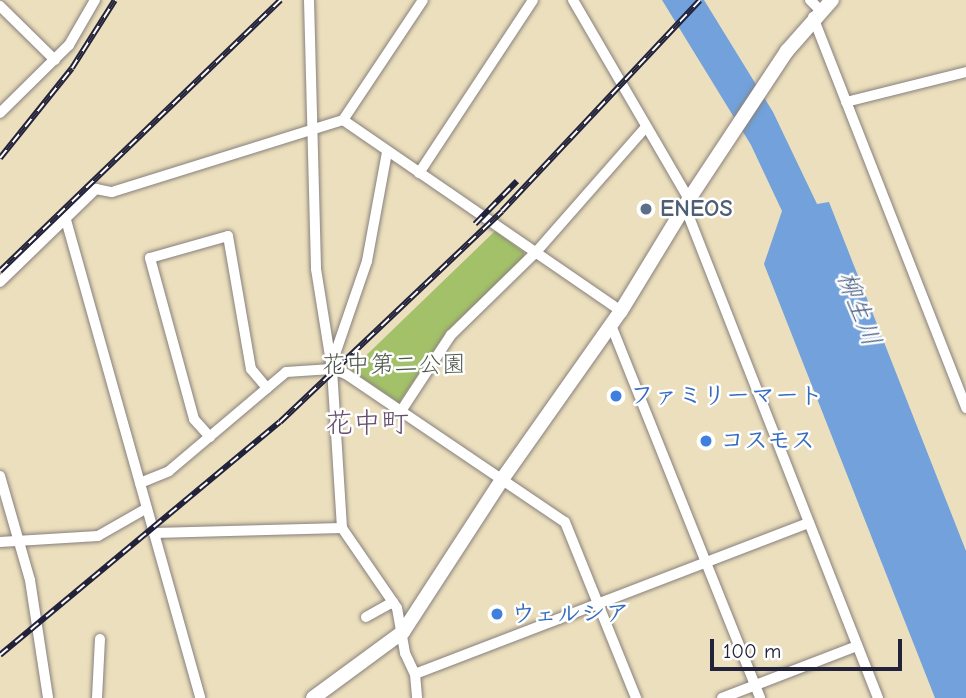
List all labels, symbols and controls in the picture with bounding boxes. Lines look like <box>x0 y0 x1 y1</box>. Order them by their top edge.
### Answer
place label: ENEOS <box>660 195 733 223</box>
marker: ENEOS <box>638 201 654 217</box>
water label: 柳生川 <box>829 267 887 351</box>
park label: 花中第二公園 <box>322 351 466 379</box>
place label: ファミリーマート <box>630 382 822 410</box>
marker: ファミリーマート <box>608 388 624 404</box>
district label: 花中町 <box>325 406 409 440</box>
place label: コスモス <box>720 427 816 455</box>
marker: コスモス <box>698 433 714 449</box>
place label: ウェルシア <box>511 600 631 628</box>
marker: ウェルシア <box>489 606 505 622</box>
scale bar <box>714 624 906 668</box>
text: 100 m <box>723 639 781 663</box>

